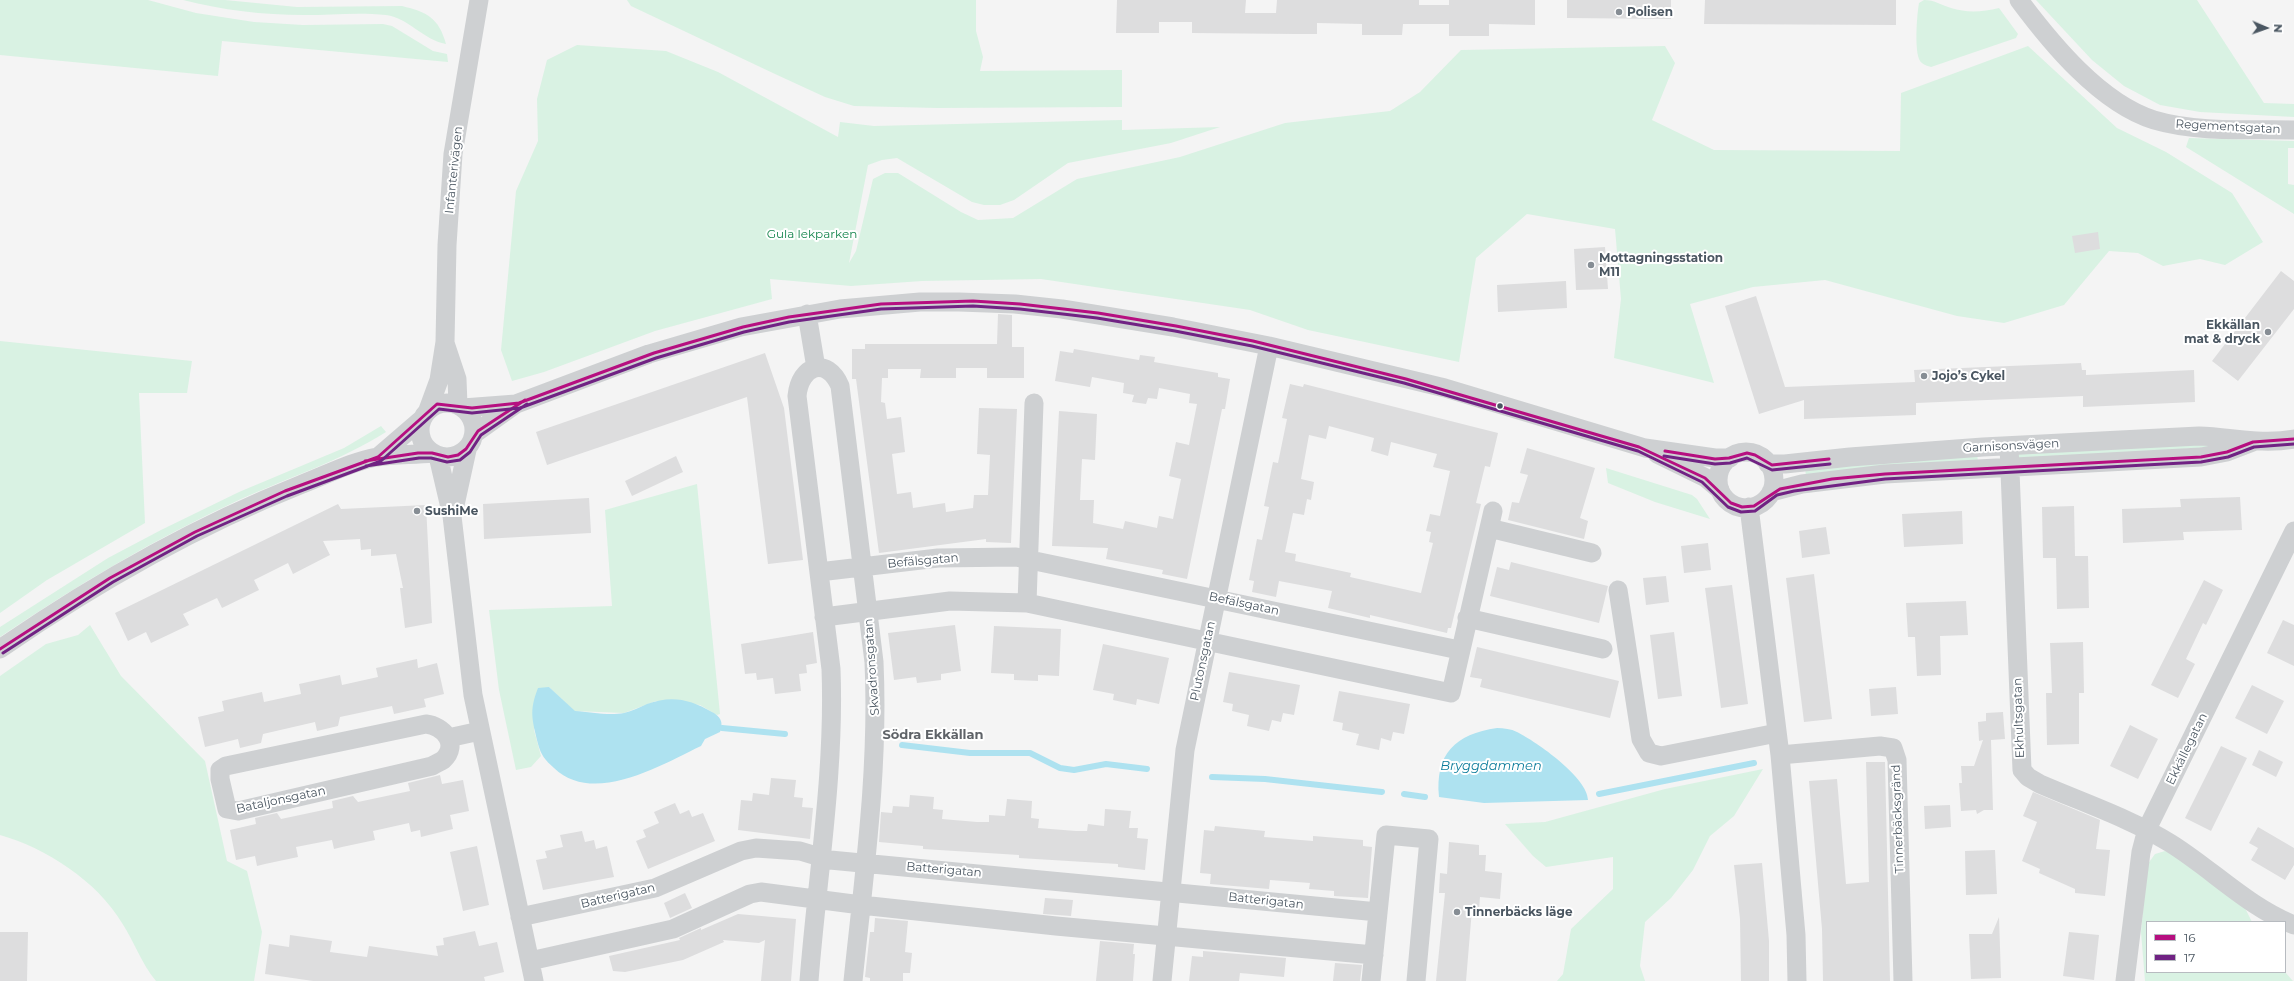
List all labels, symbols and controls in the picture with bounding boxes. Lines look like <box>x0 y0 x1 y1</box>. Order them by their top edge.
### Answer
place label: Polisen <box>1627 5 1673 19</box>
marker: Polisen <box>1614 7 1624 17</box>
north arrow <box>2246 8 2286 48</box>
text: N <box>2271 24 2285 33</box>
street label: Regementsgatan <box>2175 117 2281 137</box>
street label: Infanterivägen <box>442 126 466 214</box>
park label: Gula lekparken <box>767 227 857 241</box>
place label: Mottagningsstation M11 <box>1599 251 1723 279</box>
marker: Mottagningsstation M11 <box>1586 260 1596 270</box>
place label: Ekkällan mat & dryck <box>2184 318 2260 346</box>
marker: Ekkällan mat & dryck <box>2263 327 2273 337</box>
place label: Jojo’s Cykel <box>1932 369 2005 383</box>
marker: Jojo’s Cykel <box>1919 371 1929 381</box>
unlabelled marker <box>1495 401 1505 411</box>
street label: Garnisonsvägen <box>1962 436 2060 456</box>
place label: SushiMe <box>425 504 478 518</box>
marker: SushiMe <box>412 506 422 516</box>
street label: Befälsgatan <box>887 551 959 571</box>
street label: Befälsgatan <box>1208 590 1280 618</box>
street label: Skvadronsgatan <box>861 618 883 716</box>
street label: Plutonsgatan <box>1188 620 1218 702</box>
street label: Ekhultsgatan <box>2010 678 2028 758</box>
street label: Ekkällegatan <box>2163 711 2211 787</box>
district label: Södra Ekkällan <box>882 727 984 743</box>
water label: Bryggdammen <box>1440 758 1542 774</box>
street label: Tinnerbäcksgränd <box>1889 764 1907 874</box>
street label: Bataljonsgatan <box>235 784 327 816</box>
street label: Batterigatan <box>906 860 982 880</box>
street label: Batterigatan <box>579 880 657 912</box>
street label: Batterigatan <box>1228 890 1304 912</box>
place label: Tinnerbäcks läge <box>1465 905 1572 919</box>
marker: Tinnerbäcks läge <box>1452 907 1462 917</box>
legend <box>2146 921 2286 973</box>
text: 16 <box>2184 930 2196 945</box>
text: 17 <box>2184 950 2195 965</box>

